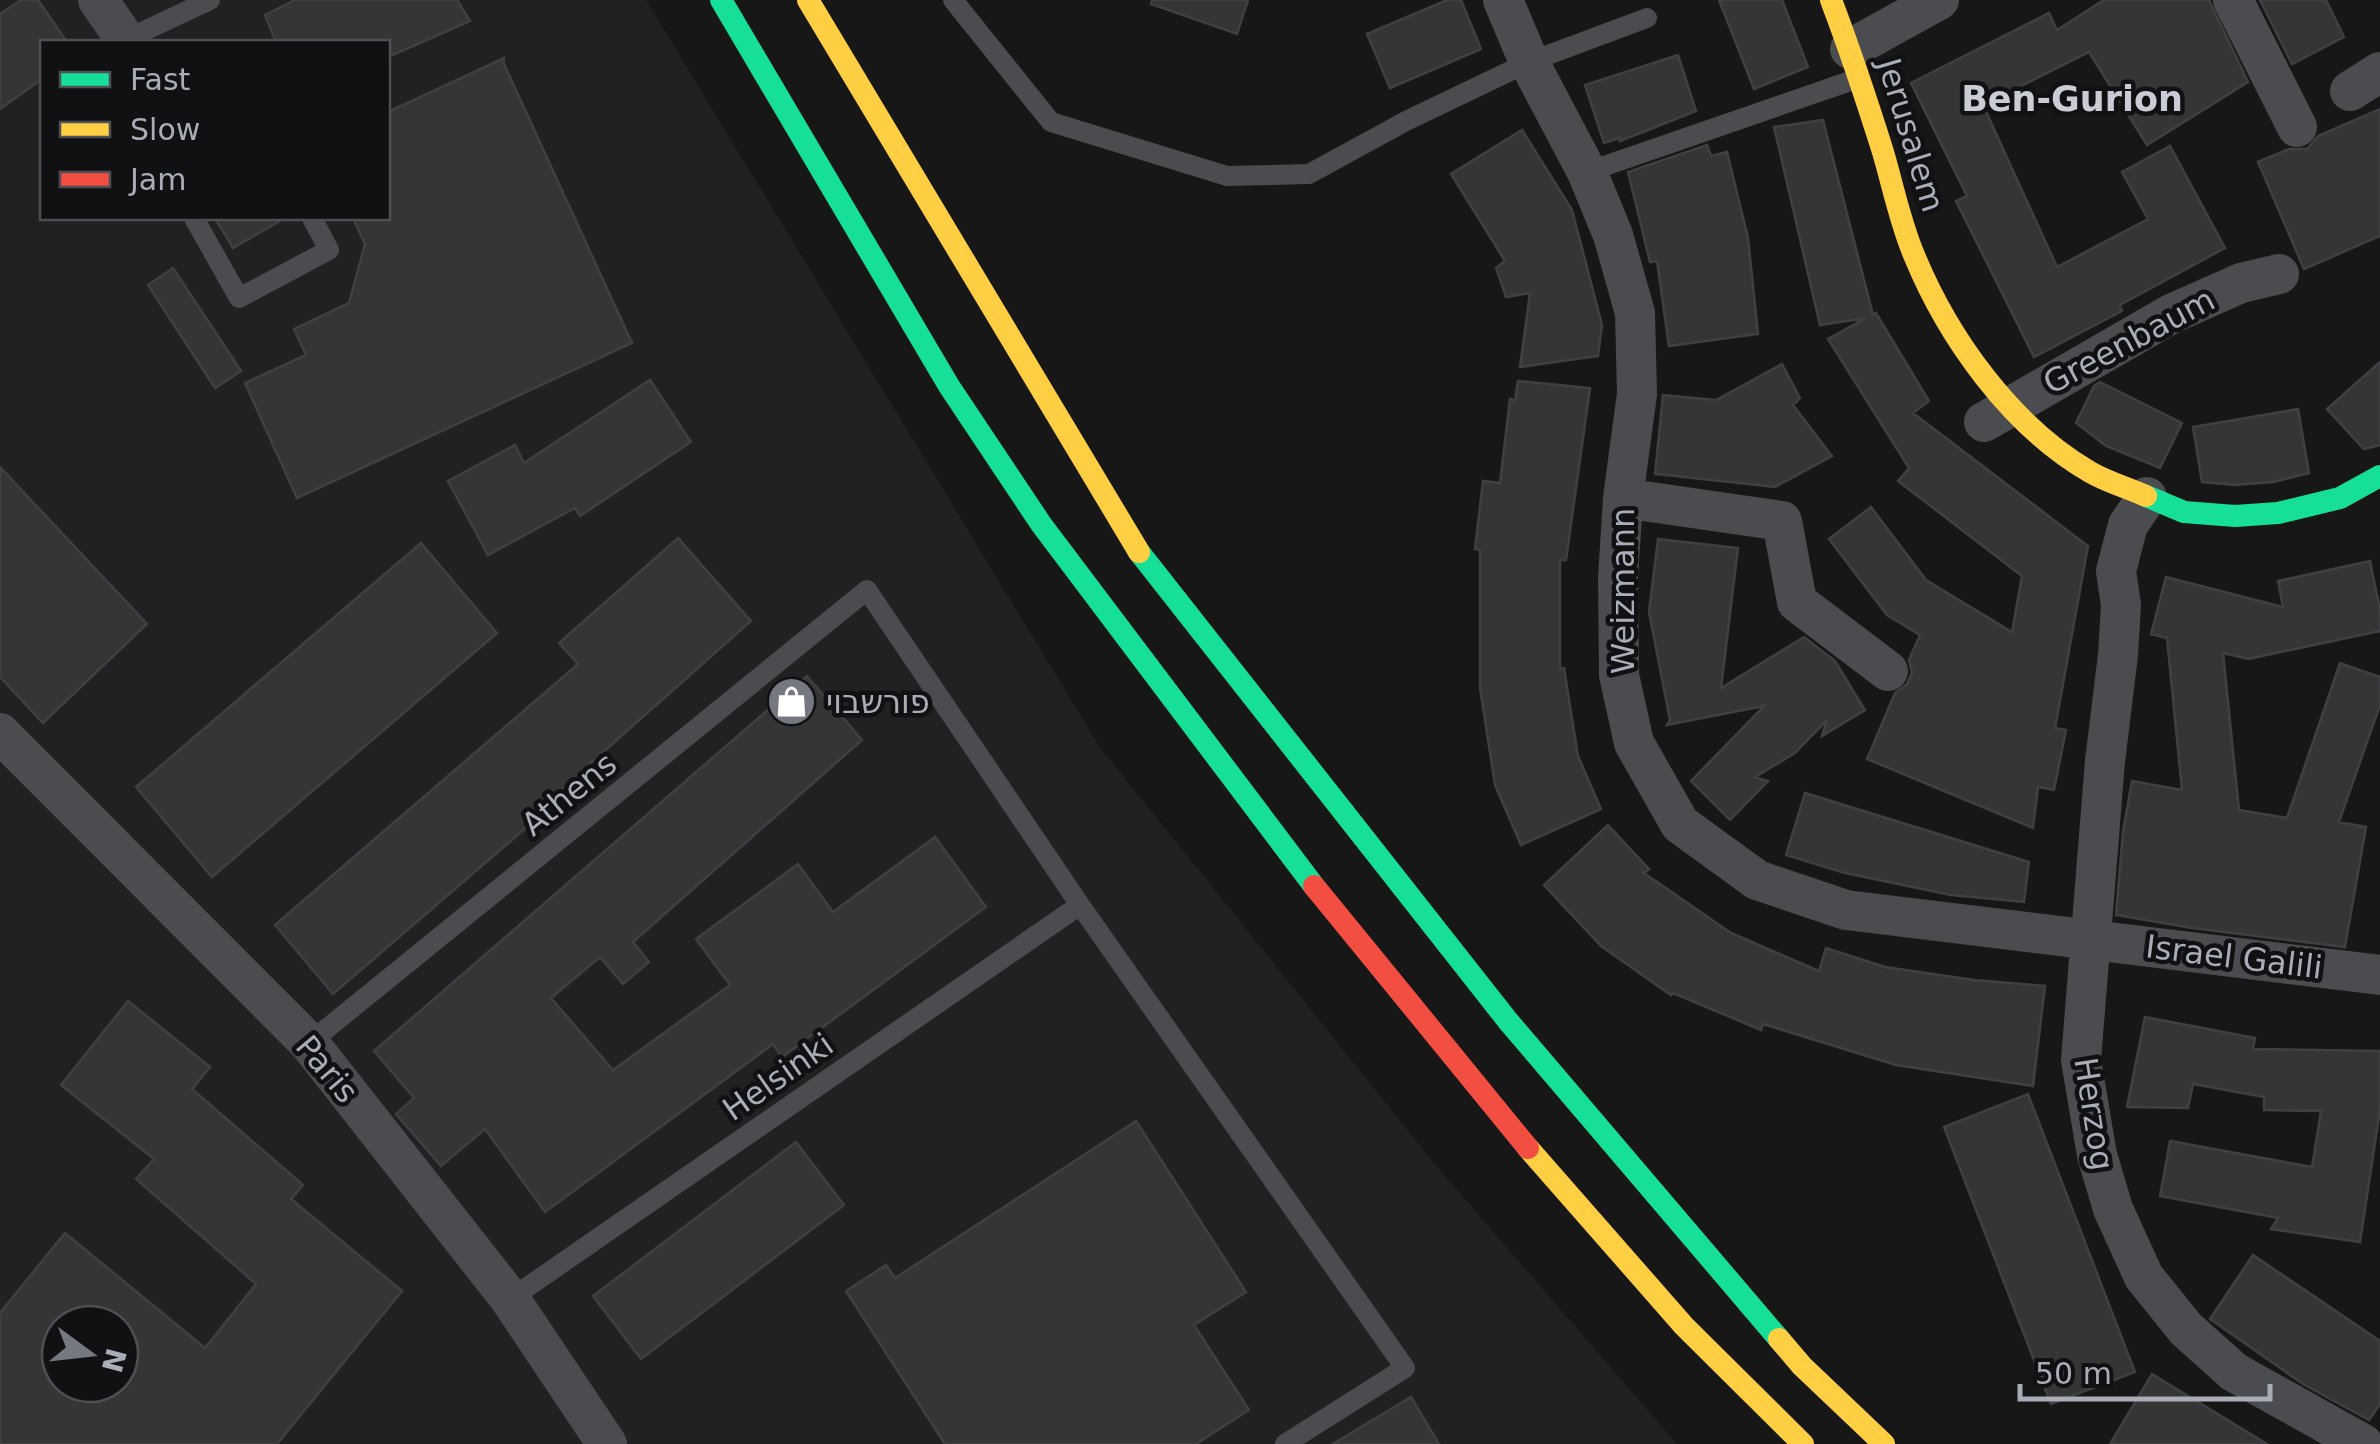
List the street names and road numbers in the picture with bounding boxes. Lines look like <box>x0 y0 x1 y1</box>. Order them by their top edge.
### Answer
street label: Jerusalem <box>1869 52 1952 216</box>
street label: Greenbaum <box>2037 280 2221 402</box>
street label: Weizmann <box>1604 508 1642 674</box>
street label: Athens <box>514 744 624 844</box>
street label: Israel Galili <box>2144 927 2324 987</box>
street label: Helsinki <box>716 1025 840 1129</box>
street label: Paris <box>288 1028 366 1110</box>
street label: Herzog <box>2066 1055 2122 1173</box>

